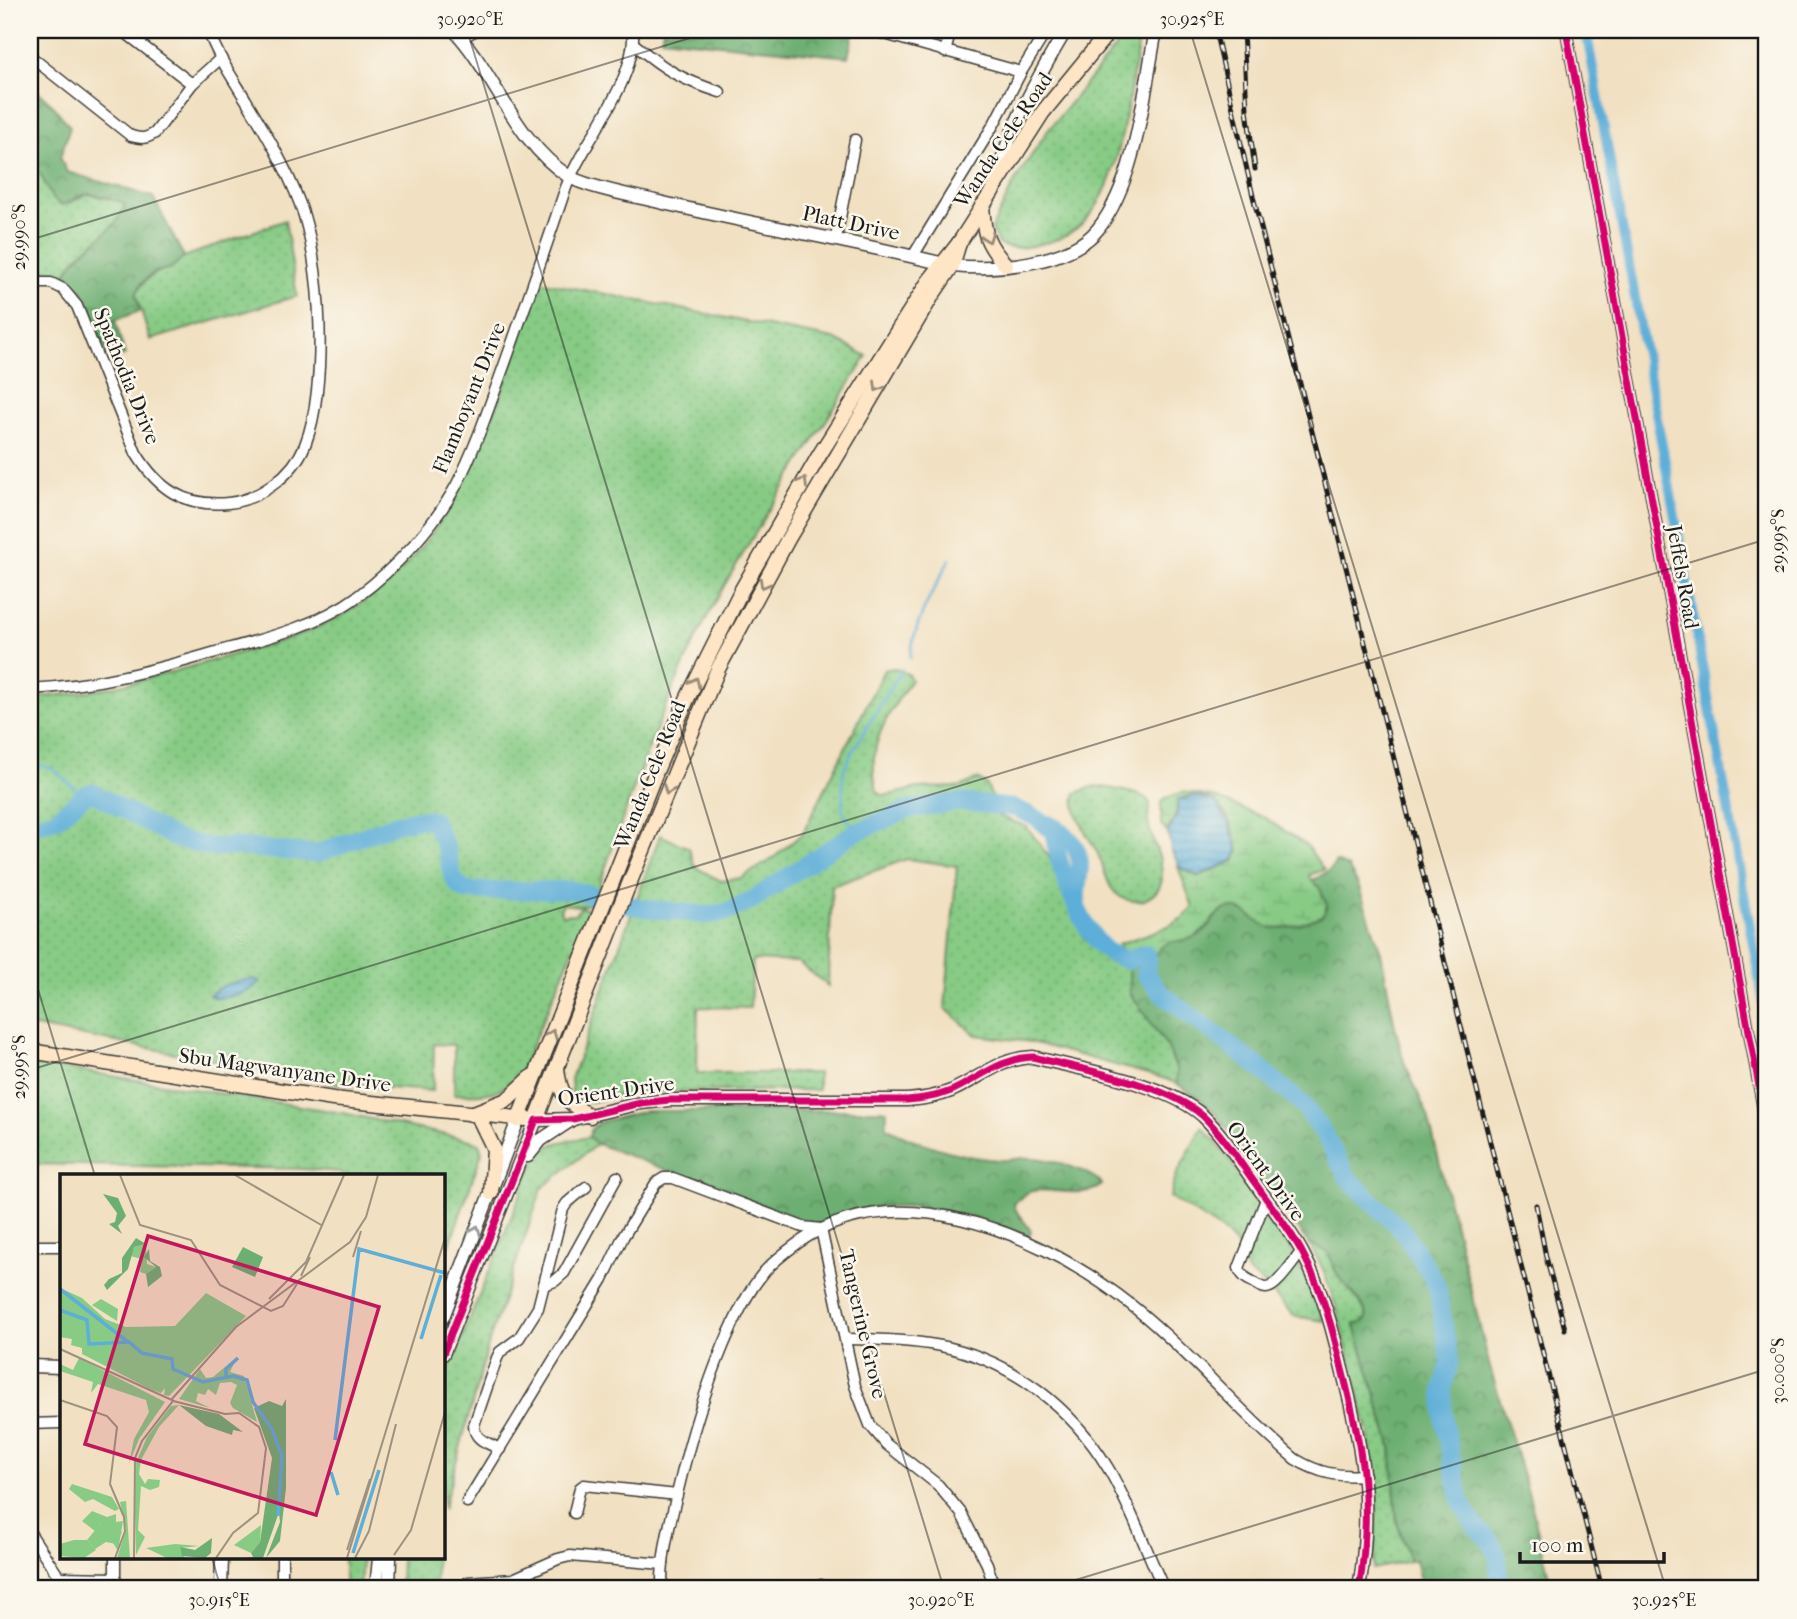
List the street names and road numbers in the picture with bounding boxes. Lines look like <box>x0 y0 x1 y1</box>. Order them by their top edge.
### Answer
street label: Wanda Cele Road <box>948 67 1058 213</box>
street label: Platt Drive <box>800 201 902 245</box>
street label: Spathodia Drive <box>89 304 165 448</box>
street label: Flamboyant Drive <box>428 319 510 477</box>
street label: Jeffels Road <box>1662 521 1704 632</box>
street label: Wanda Cele Road <box>609 697 691 854</box>
street label: Sbu Magwanyane Drive <box>177 1043 393 1097</box>
street label: Orient Drive <box>556 1071 676 1111</box>
street label: Orient Drive <box>1222 1116 1310 1226</box>
street label: Tangerine Grove <box>834 1247 892 1401</box>

